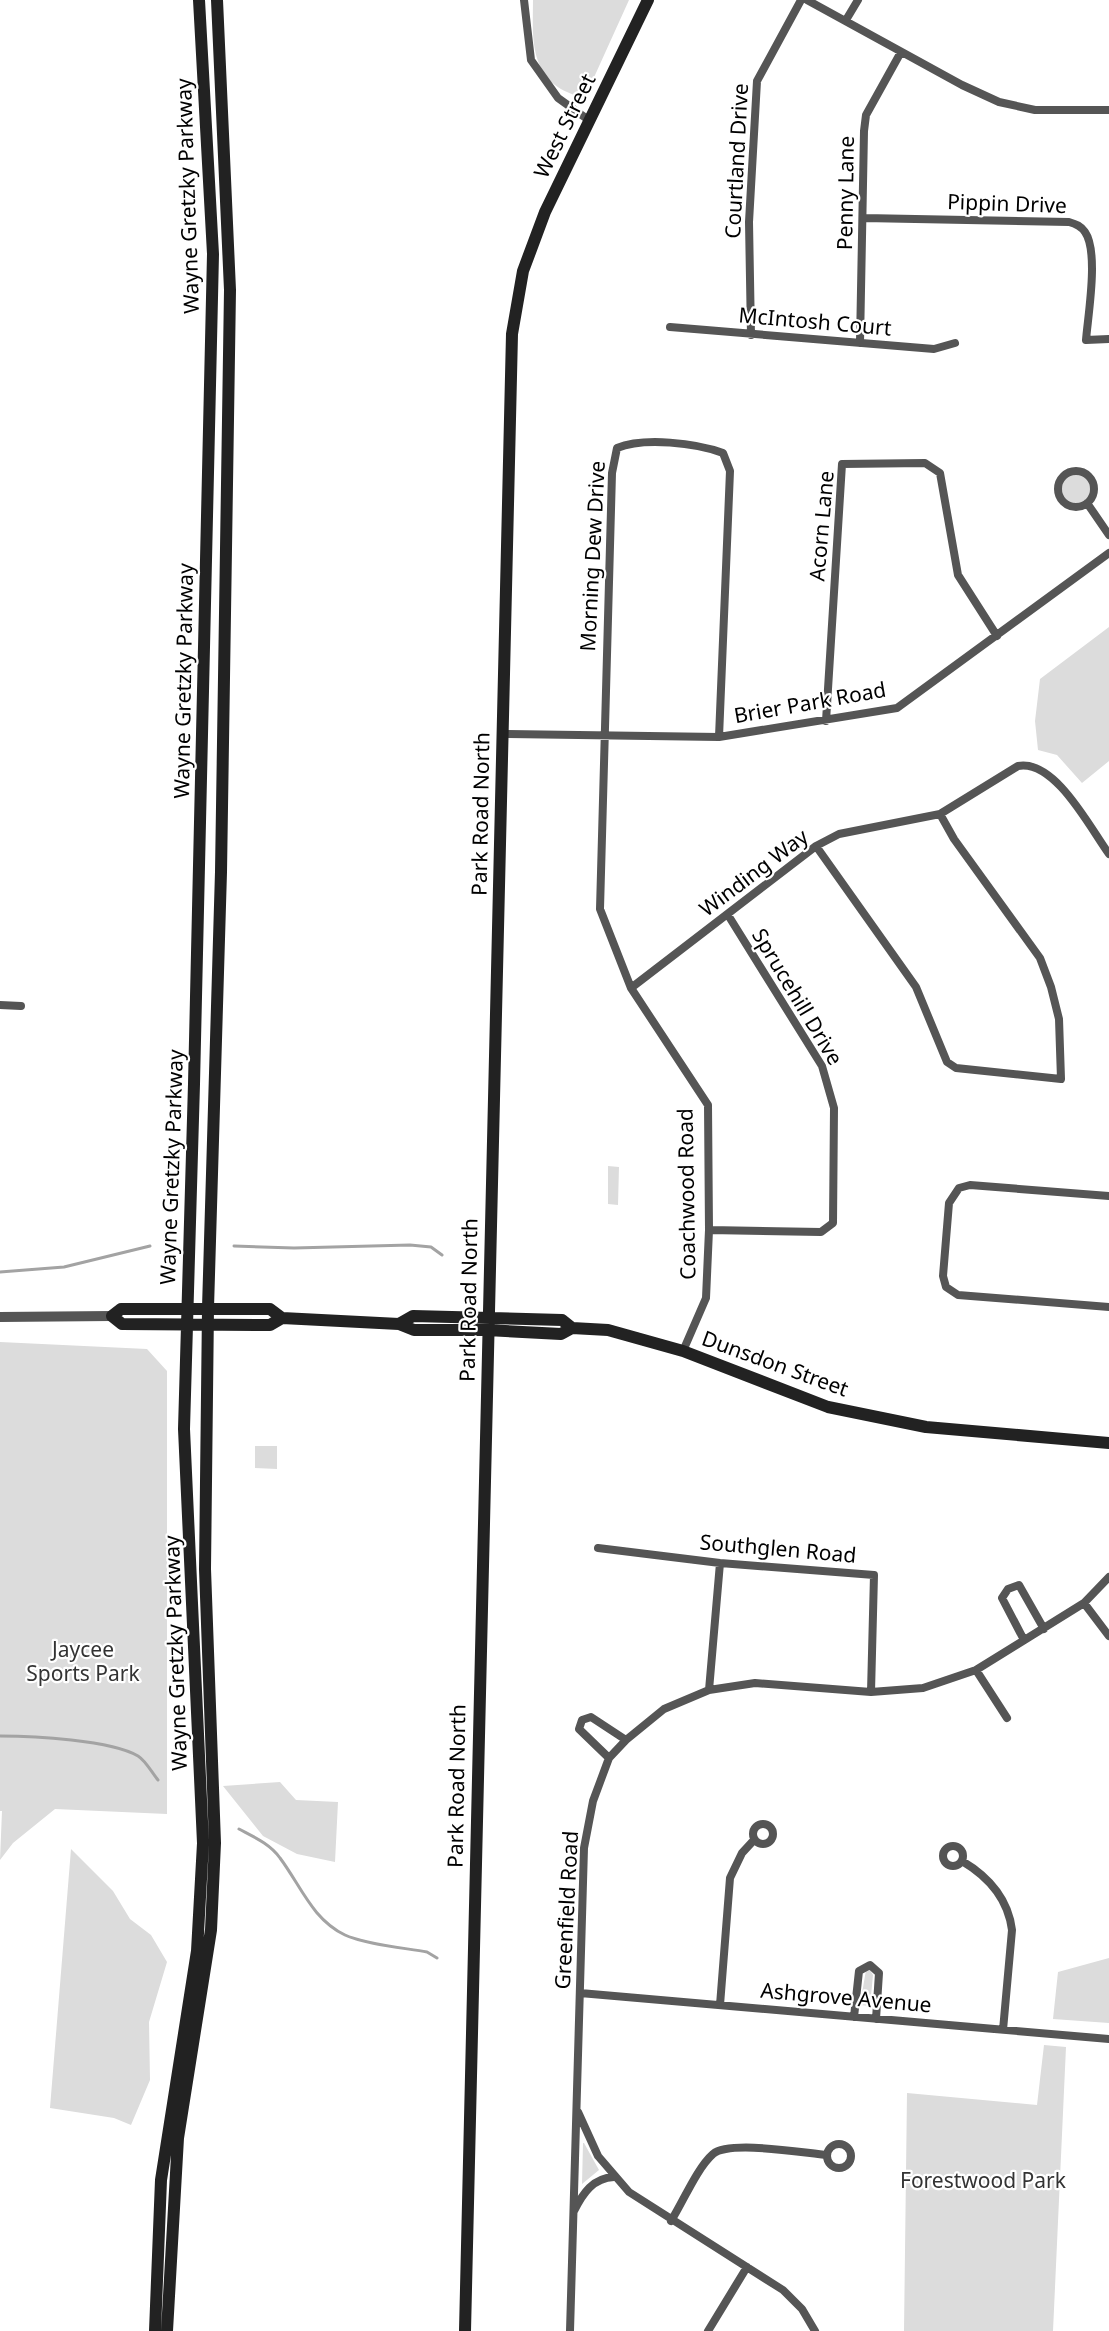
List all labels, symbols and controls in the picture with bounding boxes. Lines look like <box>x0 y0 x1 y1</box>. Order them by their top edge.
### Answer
street label: West Street <box>527 68 602 182</box>
street label: Wayne Gretzky Parkway <box>169 78 205 314</box>
street label: Courtland Drive <box>718 82 754 239</box>
street label: Penny Lane <box>830 136 860 250</box>
street label: Pippin Drive <box>947 187 1067 219</box>
street label: McIntosh Court <box>738 300 893 342</box>
street label: Morning Dew Drive <box>573 460 611 652</box>
street label: Acorn Lane <box>802 469 840 582</box>
street label: Wayne Gretzky Parkway <box>167 563 199 799</box>
street label: Brier Park Road <box>732 675 888 729</box>
street label: Park Road North <box>465 732 495 896</box>
street label: Winding Way <box>693 822 814 922</box>
street label: Sprucehill Drive <box>746 923 850 1070</box>
street label: Wayne Gretzky Parkway <box>153 1049 189 1285</box>
street label: Coachwood Road <box>671 1108 701 1280</box>
street label: Park Road North <box>453 1218 483 1382</box>
street label: Dunsdon Street <box>698 1324 853 1403</box>
street label: Southglen Road <box>699 1527 857 1569</box>
street label: Wayne Gretzky Parkway <box>157 1535 193 1771</box>
park label: Jaycee Sports Park <box>26 1635 140 1687</box>
street label: Park Road North <box>441 1704 471 1868</box>
street label: Greenfield Road <box>548 1830 584 1990</box>
street label: Ashgrove Avenue <box>759 1976 933 2018</box>
park label: Forestwood Park <box>900 2166 1067 2194</box>

